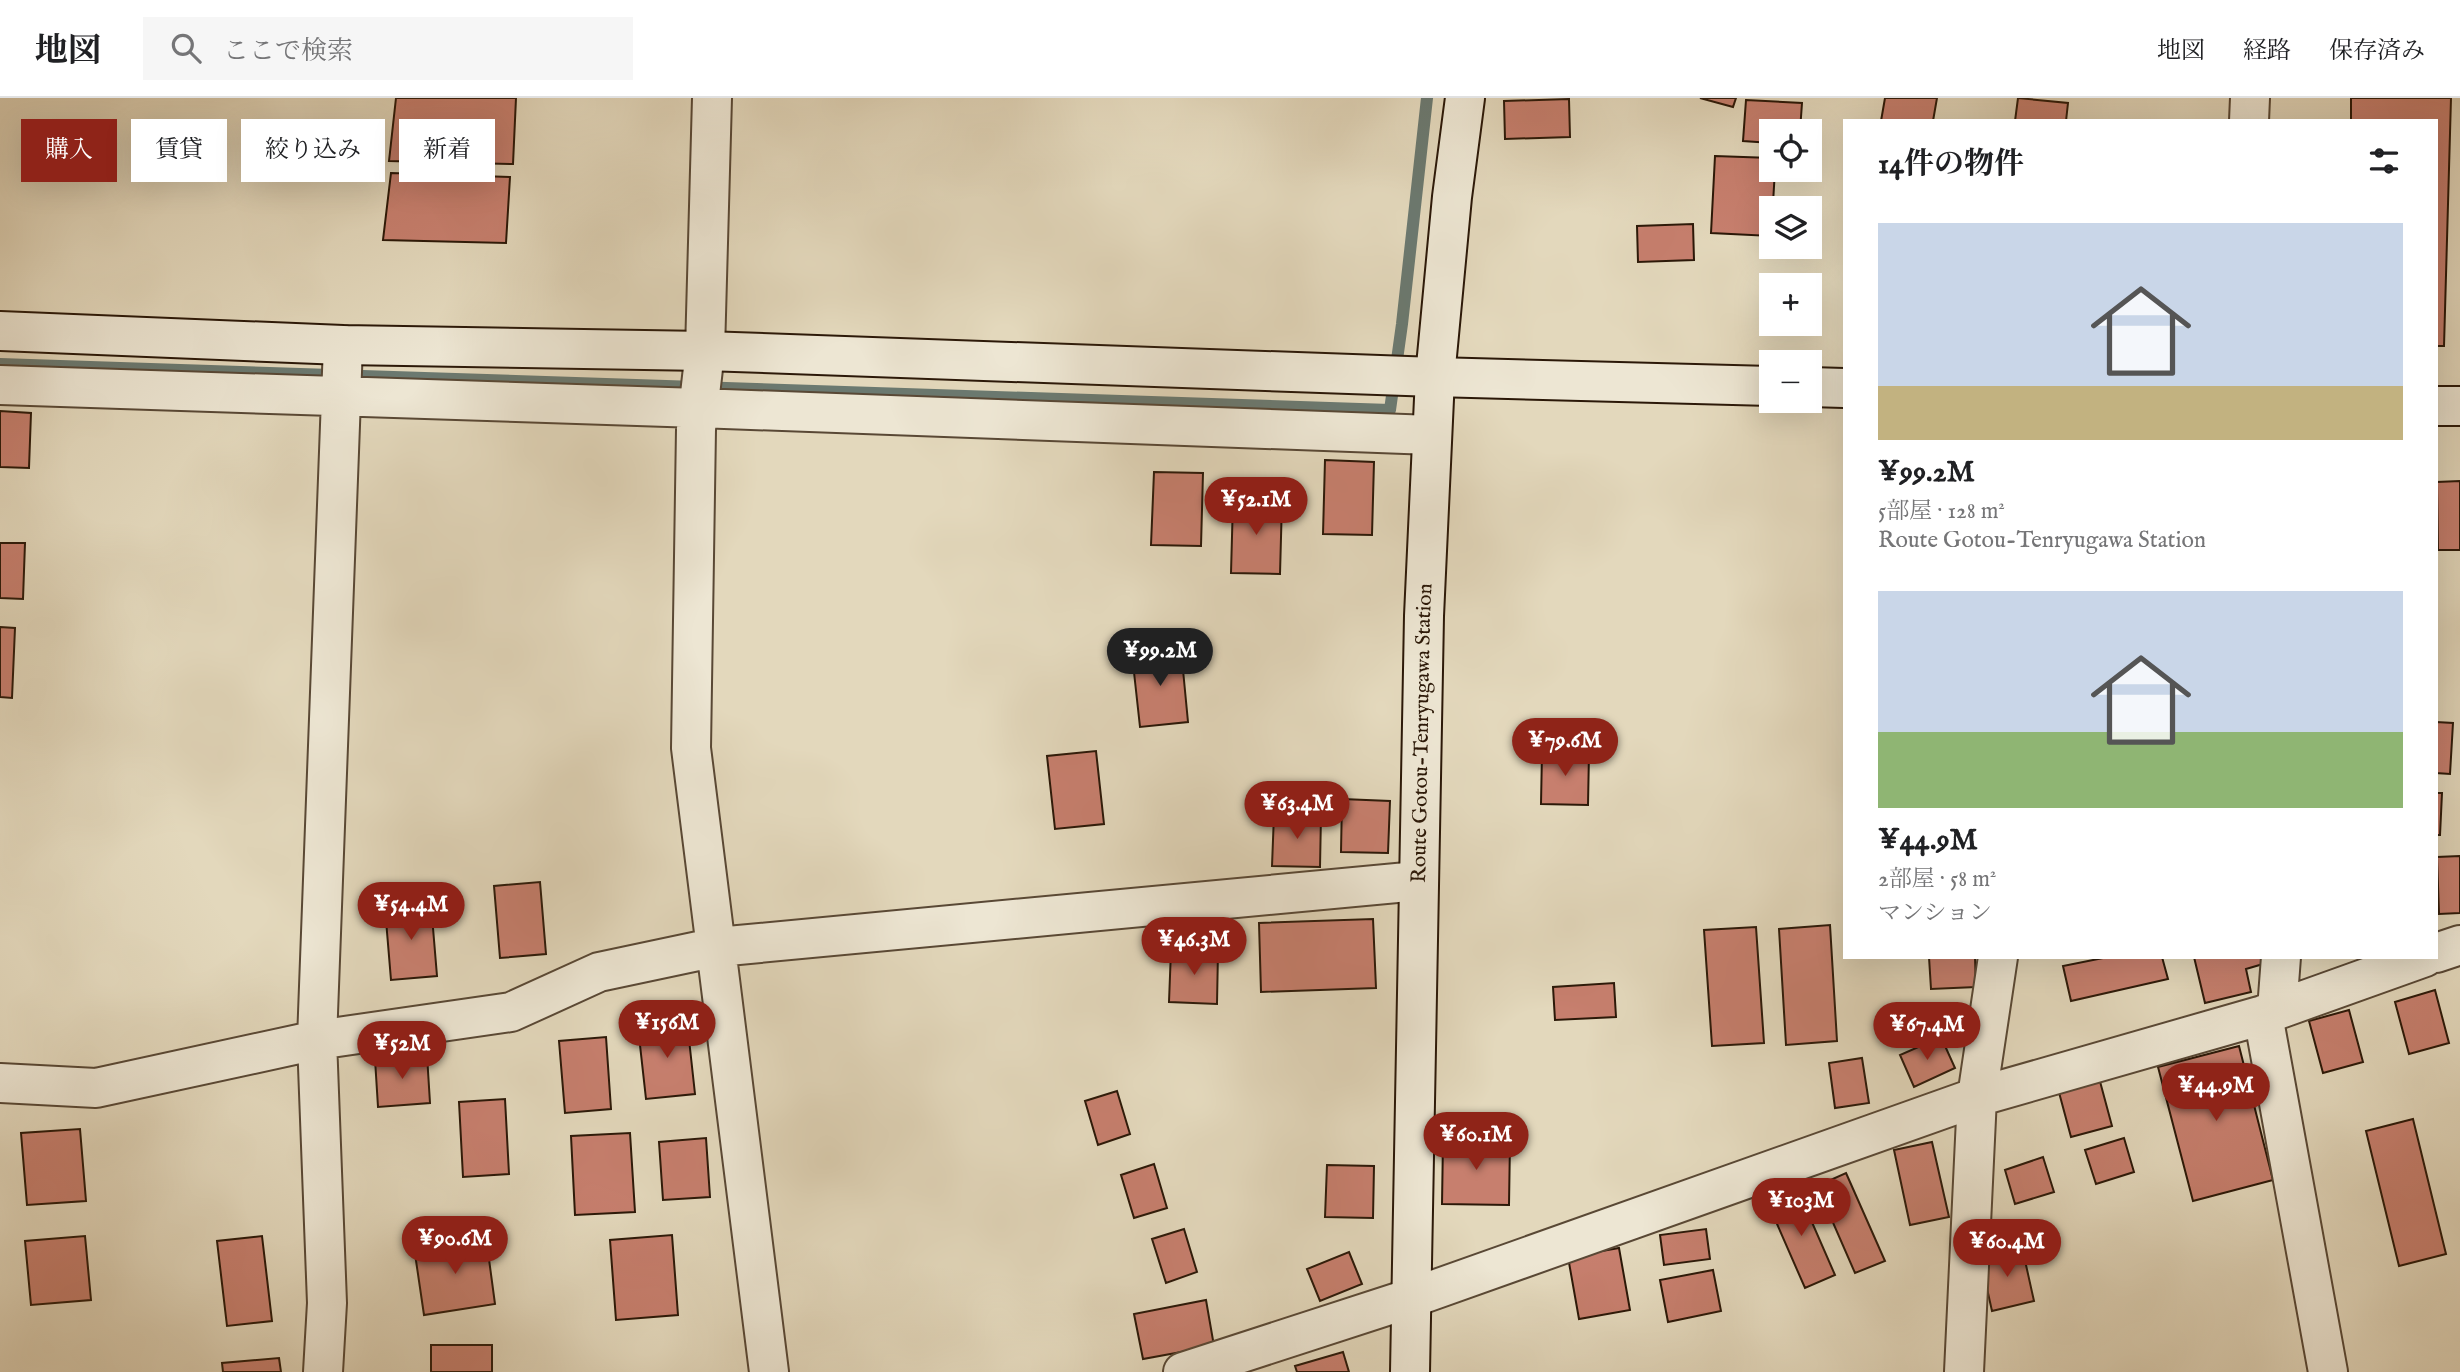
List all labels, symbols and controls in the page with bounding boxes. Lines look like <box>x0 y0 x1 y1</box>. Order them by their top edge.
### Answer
search box <box>143 17 633 80</box>
icon: search <box>167 29 205 67</box>
text: 地図 <box>35 31 101 73</box>
text: ここで検索 <box>223 35 353 68</box>
text: 地図 <box>2157 36 2205 67</box>
text: 経路 <box>2243 36 2291 67</box>
text: 保存済み <box>2329 36 2425 67</box>
chip: 購入 <box>21 119 117 182</box>
chip: 賃貸 <box>131 119 227 182</box>
chip: 絞り込み <box>241 119 385 182</box>
chip: 新着 <box>399 119 495 182</box>
map controls <box>1759 119 1822 413</box>
button: locate <box>1759 119 1822 182</box>
icon: filters <box>2365 142 2403 180</box>
text: 14件の物件 <box>1878 146 2024 184</box>
button: layers <box>1759 196 1822 259</box>
icon: home <box>2078 268 2204 394</box>
button: + <box>1759 273 1822 336</box>
button: − <box>1759 350 1822 413</box>
text: ¥99.2M <box>1878 454 1975 492</box>
pin: ¥52.1M <box>1199 478 1313 537</box>
text: ¥52.1M <box>1221 485 1291 514</box>
text: 5部屋 · 128 m² <box>1878 497 2005 526</box>
text: Route Gotou-Tenryugawa Station <box>1878 526 2206 555</box>
street label: Route Gotou-Tenryugawa Station <box>1406 583 1439 883</box>
pin: ¥99.2M <box>1103 628 1217 688</box>
text: ¥99.2M <box>1123 636 1197 665</box>
icon: home <box>2078 637 2204 763</box>
pin: ¥79.6M <box>1508 718 1622 778</box>
text: ¥79.6M <box>1528 726 1602 755</box>
pin: ¥63.4M <box>1240 782 1354 841</box>
text: ¥63.4M <box>1260 789 1334 818</box>
text: ¥44.9M <box>1878 822 1978 860</box>
text: 2部屋 · 58 m² <box>1878 865 1996 894</box>
pin: ¥54.4M <box>354 882 468 942</box>
text: ¥54.4M <box>374 890 448 919</box>
text: マンション <box>1878 899 1992 928</box>
pin: ¥46.3M <box>1137 918 1251 977</box>
text: ¥46.3M <box>1158 925 1230 954</box>
pin: ¥156M <box>618 1000 716 1060</box>
pin: ¥67.4M <box>1870 1002 1984 1062</box>
text: ¥156M <box>635 1008 699 1037</box>
text: ¥67.4M <box>1889 1010 1965 1039</box>
pin: ¥52M <box>361 1021 443 1081</box>
text: ¥52M <box>373 1029 431 1058</box>
pin: ¥44.9M <box>2159 1063 2273 1123</box>
text: ¥44.9M <box>2178 1071 2254 1100</box>
pin: ¥60.1M <box>1419 1112 1533 1172</box>
text: ¥60.1M <box>1440 1120 1512 1149</box>
pin: ¥103M <box>1752 1178 1850 1238</box>
text: ¥103M <box>1768 1186 1834 1215</box>
pin: ¥90.6M <box>398 1216 512 1276</box>
pin: ¥60.4M <box>1950 1220 2064 1279</box>
text: ¥90.6M <box>418 1224 492 1253</box>
text: ¥60.4M <box>1969 1227 2045 1256</box>

